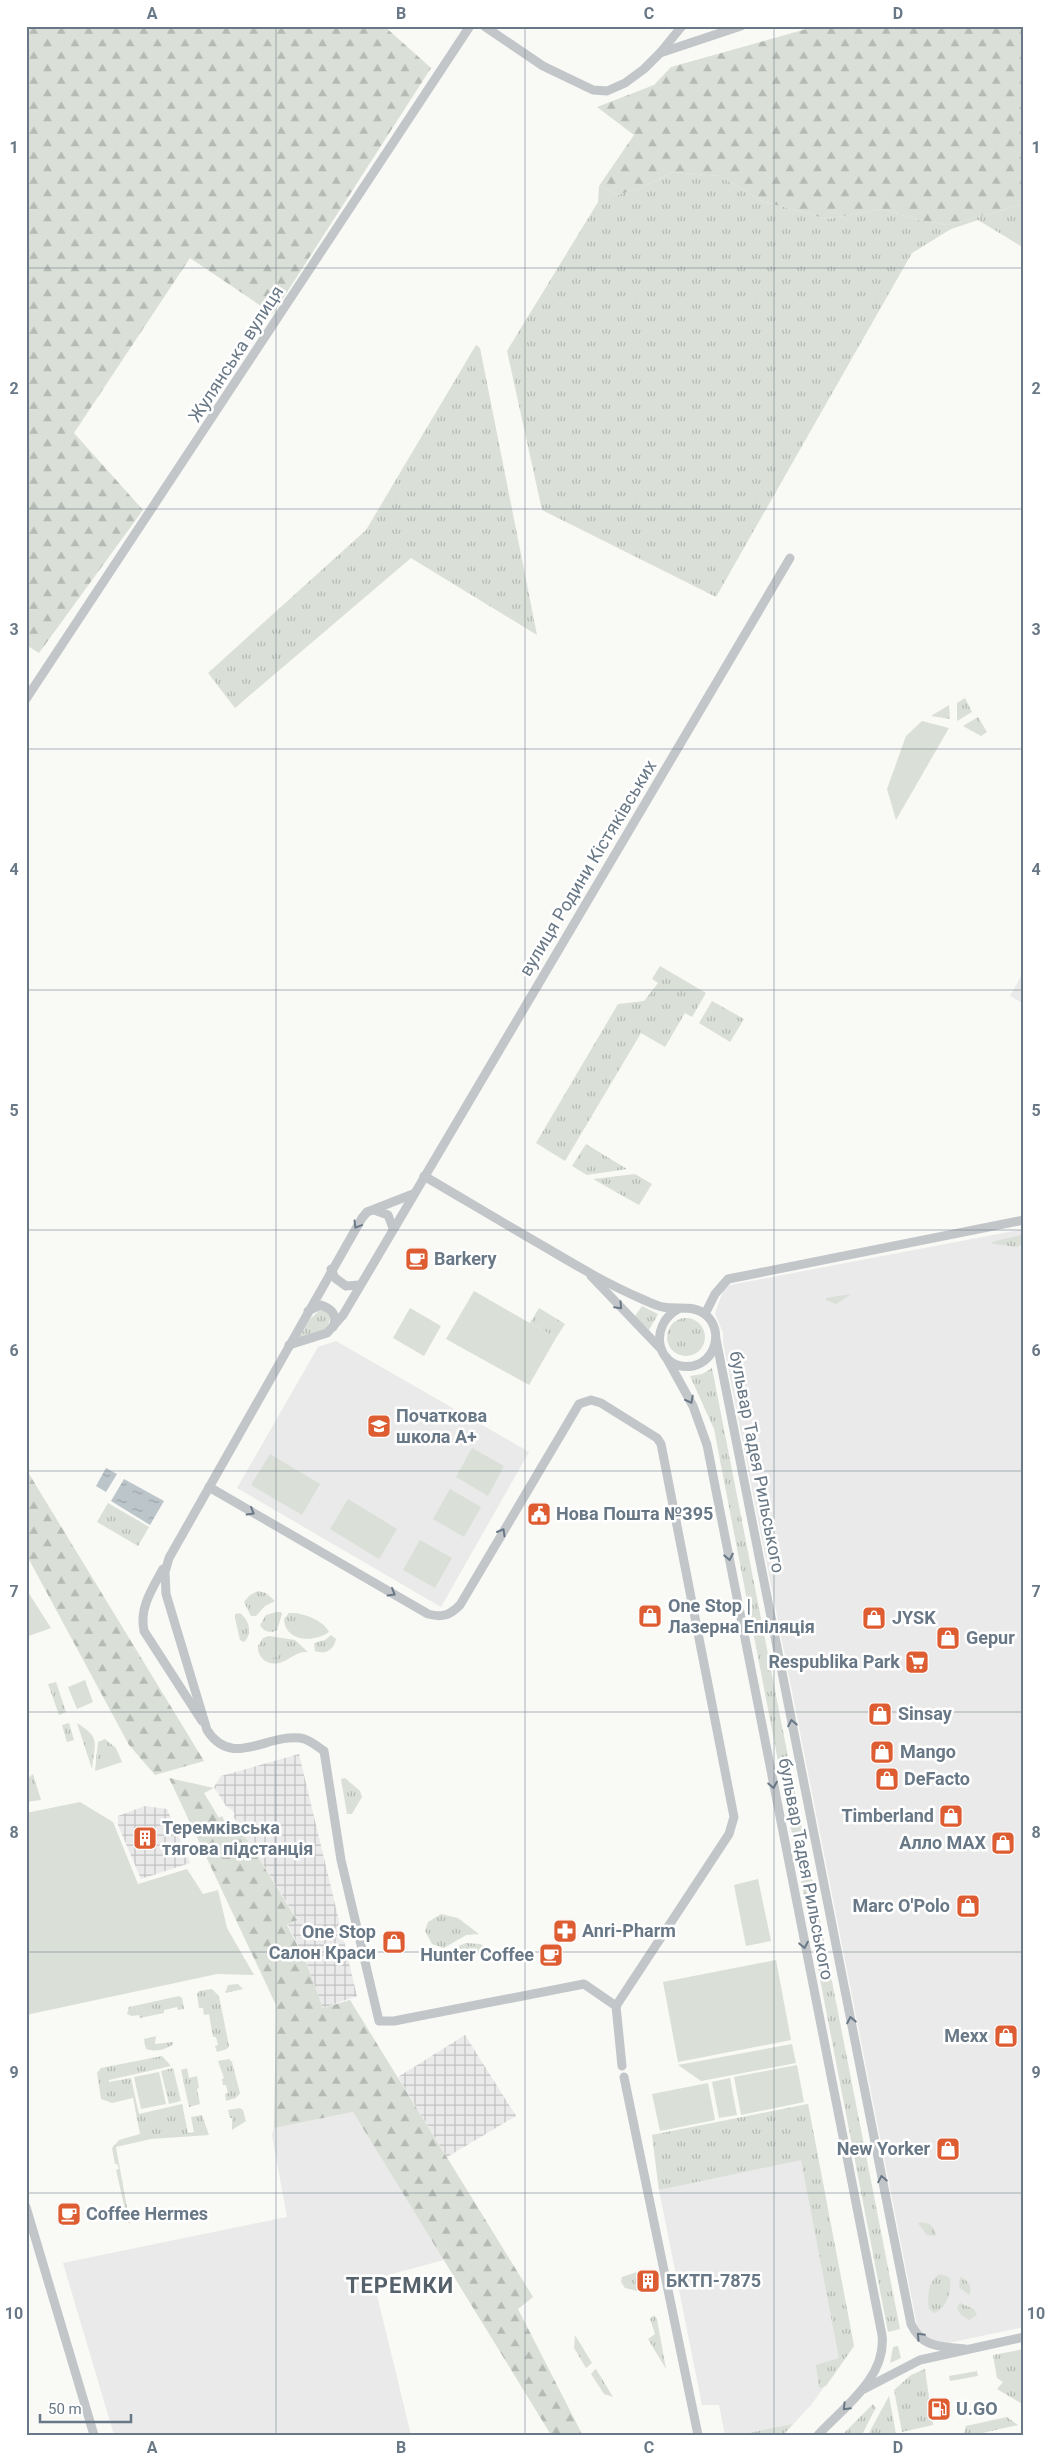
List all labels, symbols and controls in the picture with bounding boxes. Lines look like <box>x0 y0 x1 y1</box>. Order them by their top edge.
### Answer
text: A <box>147 4 158 23</box>
text: B <box>396 4 406 23</box>
text: C <box>644 4 654 23</box>
text: D <box>893 4 903 23</box>
text: 1 <box>9 138 19 157</box>
text: 1 <box>1031 138 1041 157</box>
street label: Жулянська вулиця <box>184 282 287 426</box>
text: 2 <box>9 379 19 398</box>
text: 2 <box>1031 379 1041 398</box>
text: 3 <box>9 620 19 639</box>
text: 3 <box>1031 620 1041 639</box>
street label: вулиця Родини Кістяківських <box>515 756 661 980</box>
text: 4 <box>9 860 19 879</box>
text: 4 <box>1031 860 1041 879</box>
text: 5 <box>9 1101 19 1120</box>
text: 5 <box>1031 1101 1041 1120</box>
one-way arrow <box>354 1220 364 1229</box>
cafe icon: Barkery <box>404 1246 430 1272</box>
place label: Barkery <box>434 1248 498 1269</box>
one-way arrow <box>613 1300 622 1309</box>
text: 6 <box>9 1341 19 1360</box>
text: 6 <box>1031 1341 1041 1360</box>
street label: бульвар Тадея Рильського <box>726 1349 789 1575</box>
one-way arrow <box>684 1395 694 1404</box>
place label: Початкова школа А+ <box>396 1405 488 1447</box>
school or university icon: Початкова школа А+ <box>366 1413 392 1439</box>
public building icon: Нова Пошта №395 <box>526 1501 552 1527</box>
place label: Нова Пошта №395 <box>556 1503 713 1524</box>
one-way arrow <box>246 1505 255 1515</box>
one-way arrow <box>496 1529 506 1538</box>
one-way arrow <box>723 1553 733 1561</box>
text: 7 <box>9 1582 19 1601</box>
text: 7 <box>1031 1582 1041 1601</box>
one-way arrow <box>386 1587 395 1597</box>
place label: One Stop | Лазерна Епіляція <box>668 1595 815 1637</box>
shop icon: One Stop | Лазерна Епіляція <box>637 1603 663 1629</box>
shop icon: JYSK <box>861 1605 887 1631</box>
place label: JYSK <box>892 1607 936 1628</box>
shop icon: Gepur <box>935 1625 961 1651</box>
place label: Gepur <box>966 1627 1015 1648</box>
supermarket icon: Respublika Park <box>904 1649 930 1675</box>
place label: Respublika Park <box>769 1651 900 1672</box>
shop icon: Sinsay <box>867 1701 893 1727</box>
place label: Sinsay <box>898 1703 953 1724</box>
one-way arrow <box>787 1719 798 1728</box>
shop icon: Mango <box>869 1739 895 1765</box>
place label: Mango <box>900 1741 956 1762</box>
street label: бульвар Тадея Рильського <box>775 1756 838 1982</box>
shop icon: DeFacto <box>874 1766 900 1792</box>
place label: DeFacto <box>904 1768 970 1789</box>
one-way arrow <box>767 1781 777 1790</box>
shop icon: Timberland <box>938 1803 964 1829</box>
place label: Timberland <box>841 1805 934 1826</box>
place label: Теремківська тягова підстанція <box>162 1817 313 1859</box>
text: 8 <box>9 1823 19 1842</box>
text: 8 <box>1031 1823 1041 1842</box>
building icon: Теремківська тягова підстанція <box>132 1825 158 1851</box>
shop icon: Алло MAX <box>990 1830 1016 1856</box>
place label: Алло MAX <box>899 1832 987 1853</box>
shop icon: Marc O'Polo <box>955 1893 981 1919</box>
place label: Marc O'Polo <box>852 1895 950 1916</box>
pharmacy icon: Anri-Pharm <box>552 1918 578 1944</box>
place label: Anri-Pharm <box>582 1920 676 1941</box>
place label: One Stop Салон Краси <box>269 1921 376 1963</box>
shop icon: One Stop Салон Краси <box>381 1929 407 1955</box>
one-way arrow <box>798 1940 809 1949</box>
cafe icon: Hunter Coffee <box>538 1942 564 1968</box>
place label: Hunter Coffee <box>420 1944 534 1965</box>
one-way arrow <box>846 2015 856 2024</box>
shop icon: Mexx <box>993 2023 1019 2049</box>
place label: Mexx <box>944 2025 989 2046</box>
text: 9 <box>9 2063 19 2082</box>
text: 9 <box>1031 2063 1041 2082</box>
shop icon: New Yorker <box>935 2136 961 2162</box>
place label: New Yorker <box>837 2138 930 2159</box>
one-way arrow <box>878 2175 888 2184</box>
cafe icon: Coffee Hermes <box>56 2201 82 2227</box>
place label: Coffee Hermes <box>86 2203 208 2224</box>
building icon: БКТП-7875 <box>635 2268 661 2294</box>
place label: БКТП-7875 <box>666 2270 761 2291</box>
district label: ТЕРЕМКИ <box>346 2273 454 2298</box>
text: 10 <box>5 2304 23 2323</box>
text: 10 <box>1027 2304 1045 2323</box>
one-way arrow <box>916 2333 925 2342</box>
scale bar <box>40 2391 131 2423</box>
fuel station icon: U.GO <box>926 2396 952 2422</box>
place label: U.GO <box>956 2398 998 2419</box>
text: 50 m <box>48 2400 82 2418</box>
one-way arrow <box>843 2401 852 2410</box>
text: A <box>147 2438 158 2457</box>
text: B <box>396 2438 406 2457</box>
text: C <box>644 2438 654 2457</box>
text: D <box>893 2438 903 2457</box>

